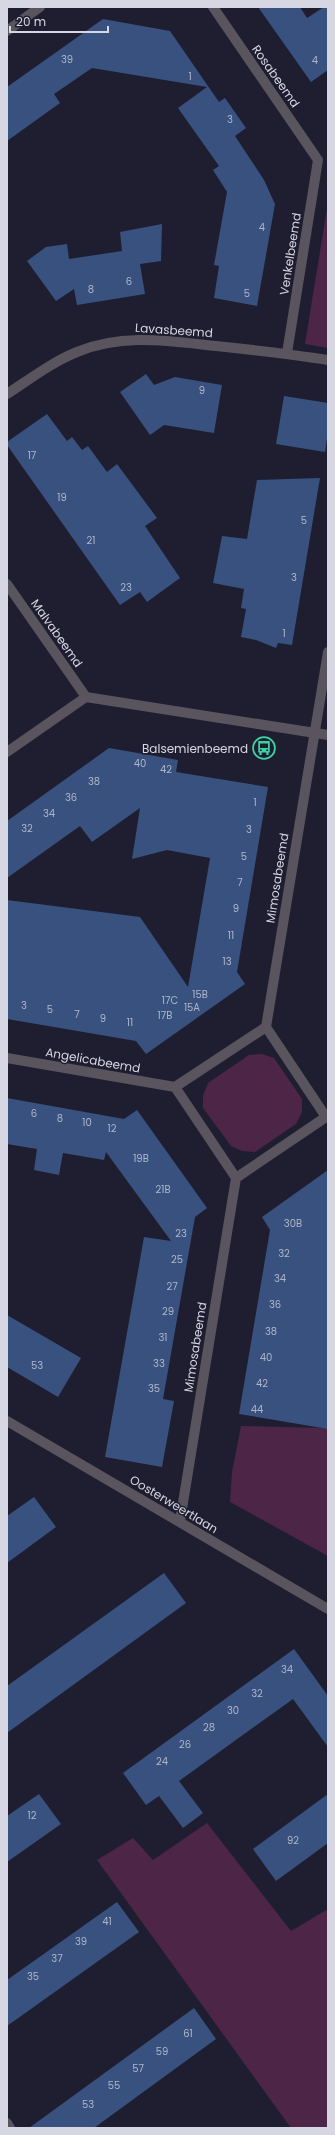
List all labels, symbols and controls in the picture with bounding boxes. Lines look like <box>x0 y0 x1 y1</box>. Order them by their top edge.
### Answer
scale bar <box>10 8 108 34</box>
text: 20 m <box>16 13 46 30</box>
street label: Rosabeemd <box>248 41 304 111</box>
house number: 39 <box>61 52 73 67</box>
house number: 4 <box>312 53 318 68</box>
house number: 1 <box>188 69 192 84</box>
house number: 3 <box>227 112 233 127</box>
street label: Venkelbeemd <box>275 212 305 296</box>
house number: 4 <box>259 220 265 235</box>
house number: 6 <box>126 274 132 289</box>
house number: 8 <box>88 282 94 297</box>
house number: 5 <box>244 286 250 301</box>
street label: Lavasbeemd <box>135 319 213 341</box>
house number: 9 <box>199 383 205 398</box>
house number: 17 <box>28 448 37 463</box>
house number: 19 <box>57 490 67 505</box>
house number: 5 <box>301 513 307 528</box>
house number: 21 <box>87 533 95 548</box>
house number: 3 <box>291 570 297 585</box>
house number: 23 <box>120 580 132 595</box>
street label: Malvabeemd <box>27 595 87 671</box>
house number: 1 <box>282 626 286 641</box>
bus stop icon: Balsemienbeemd <box>251 735 277 761</box>
place label: Balsemienbeemd <box>142 740 248 757</box>
house number: 40 <box>134 756 146 771</box>
house number: 42 <box>160 762 172 777</box>
house number: 38 <box>88 774 100 789</box>
house number: 36 <box>65 790 77 805</box>
house number: 1 <box>253 795 257 810</box>
house number: 34 <box>43 806 55 821</box>
house number: 32 <box>21 821 33 836</box>
house number: 3 <box>246 822 252 837</box>
street label: Mimosabeemd <box>261 832 293 924</box>
house number: 5 <box>241 849 247 864</box>
house number: 7 <box>237 875 243 890</box>
house number: 9 <box>233 901 239 916</box>
house number: 11 <box>228 928 234 943</box>
house number: 13 <box>222 954 232 969</box>
house number: 15B <box>192 987 208 1002</box>
house number: 17C <box>162 993 178 1008</box>
house number: 3 <box>21 998 27 1013</box>
house number: 15A <box>184 1000 200 1015</box>
house number: 5 <box>47 1002 53 1017</box>
house number: 7 <box>74 1007 80 1022</box>
house number: 17B <box>158 1008 172 1023</box>
house number: 9 <box>100 1011 106 1026</box>
house number: 11 <box>127 1015 133 1030</box>
street label: Angelicabeemd <box>44 1043 142 1077</box>
house number: 6 <box>31 1106 37 1121</box>
house number: 8 <box>57 1111 63 1126</box>
house number: 10 <box>82 1115 92 1130</box>
house number: 12 <box>108 1121 117 1136</box>
house number: 19B <box>133 1151 149 1166</box>
house number: 21B <box>155 1182 171 1197</box>
house number: 30B <box>284 1216 302 1231</box>
house number: 23 <box>175 1226 187 1241</box>
house number: 32 <box>278 1246 290 1261</box>
house number: 25 <box>171 1252 183 1267</box>
house number: 34 <box>274 1271 286 1286</box>
house number: 27 <box>166 1279 178 1294</box>
house number: 36 <box>269 1297 281 1312</box>
street label: Mimosabeemd <box>179 1301 211 1393</box>
house number: 29 <box>162 1304 174 1319</box>
house number: 38 <box>265 1324 277 1339</box>
house number: 31 <box>158 1330 168 1345</box>
house number: 40 <box>260 1350 272 1365</box>
house number: 33 <box>153 1356 165 1371</box>
house number: 53 <box>31 1358 43 1373</box>
house number: 42 <box>256 1376 268 1391</box>
house number: 35 <box>148 1381 160 1396</box>
house number: 44 <box>251 1402 263 1417</box>
street label: Oosterweertlaan <box>127 1471 221 1537</box>
house number: 34 <box>281 1662 293 1677</box>
house number: 32 <box>251 1686 263 1701</box>
house number: 30 <box>227 1703 239 1718</box>
house number: 28 <box>203 1720 215 1735</box>
house number: 26 <box>179 1737 191 1752</box>
house number: 24 <box>156 1754 168 1769</box>
house number: 12 <box>28 1808 37 1823</box>
house number: 92 <box>287 1833 299 1848</box>
house number: 41 <box>102 1914 112 1929</box>
house number: 39 <box>75 1934 87 1949</box>
house number: 37 <box>51 1951 63 1966</box>
house number: 35 <box>27 1969 39 1984</box>
house number: 61 <box>183 2026 193 2041</box>
house number: 59 <box>156 2044 168 2059</box>
house number: 57 <box>132 2061 144 2076</box>
house number: 55 <box>108 2078 120 2093</box>
house number: 53 <box>82 2097 94 2112</box>

